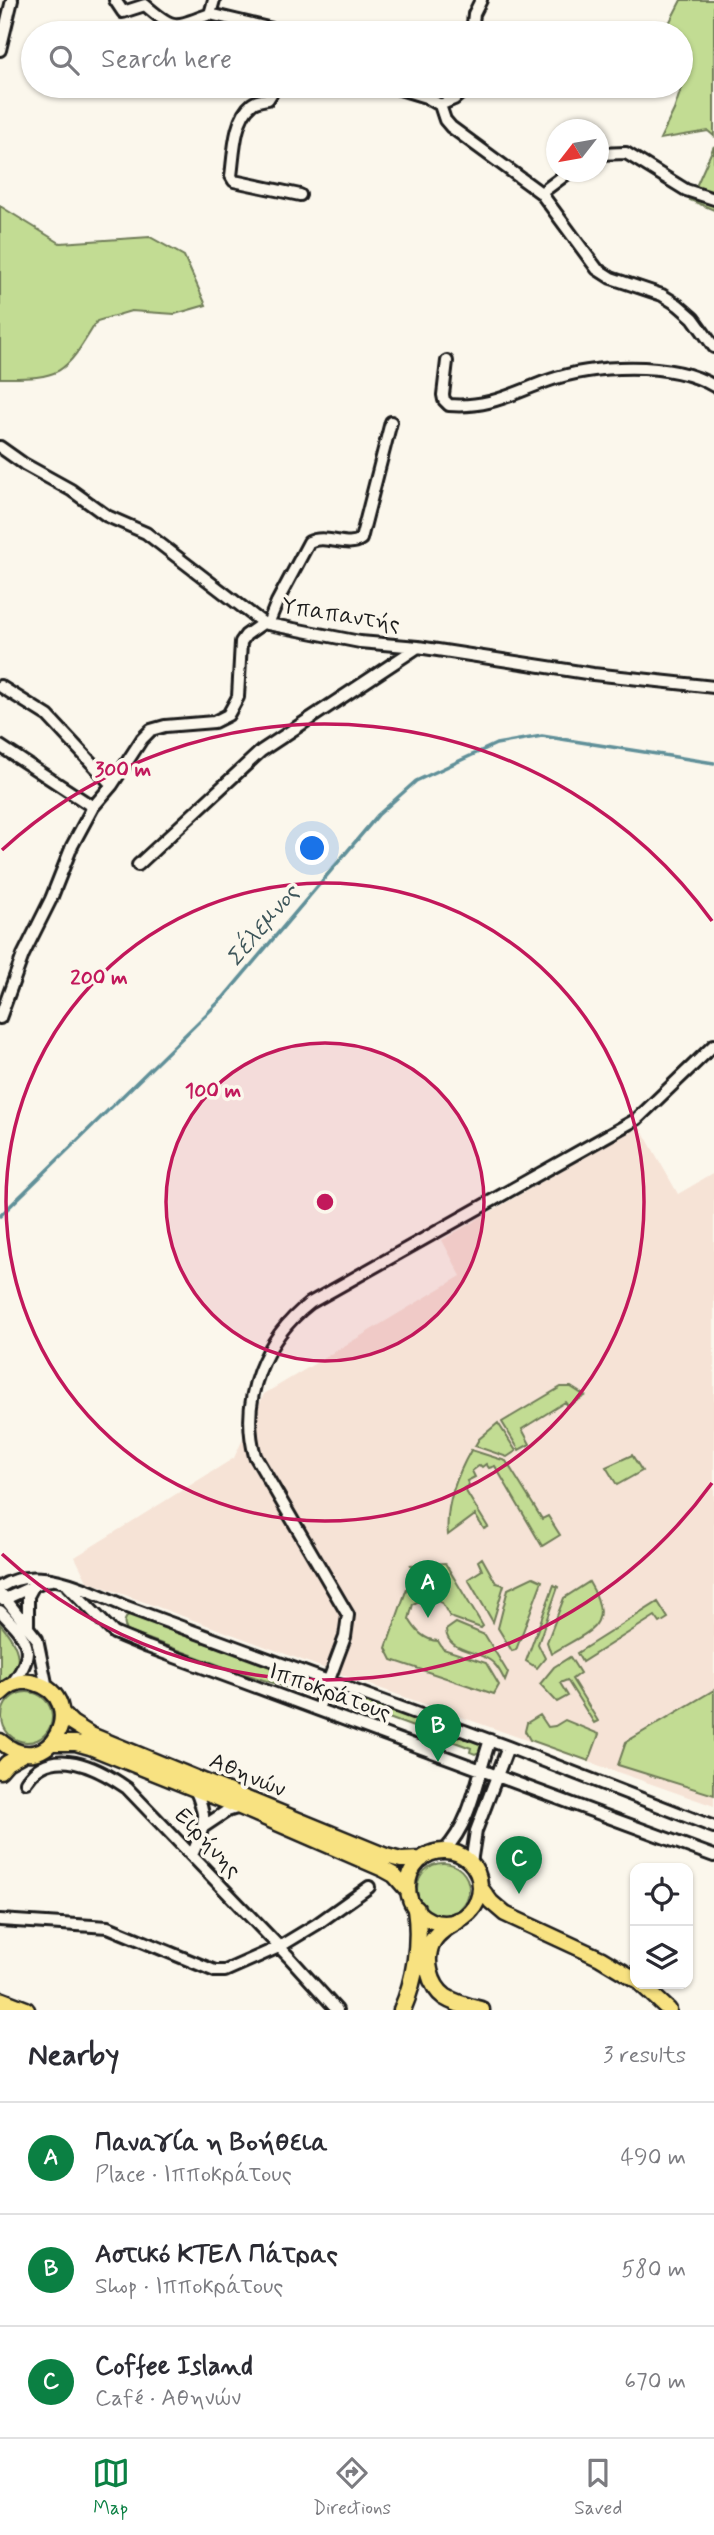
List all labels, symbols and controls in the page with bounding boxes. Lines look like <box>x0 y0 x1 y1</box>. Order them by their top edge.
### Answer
search box <box>21 21 693 98</box>
icon: search <box>45 41 83 79</box>
text: Search here <box>101 43 232 77</box>
north arrow <box>546 119 609 182</box>
street label: Υπαπαντής <box>279 592 402 640</box>
text: 300 m <box>95 756 152 784</box>
your location <box>295 831 329 865</box>
water label: Σέλεμνος <box>219 877 307 973</box>
text: 200 m <box>70 964 128 992</box>
text: 100 m <box>185 1077 241 1105</box>
centre of rings <box>313 1190 337 1214</box>
pin: A <box>405 1560 451 1618</box>
street label: Ιπποκράτους <box>264 1657 395 1729</box>
pin: B <box>415 1704 461 1762</box>
street label: Αθηνών <box>205 1746 290 1805</box>
street label: Ειρήνης <box>168 1802 248 1885</box>
pin: C <box>496 1836 542 1894</box>
map controls <box>630 1863 693 1989</box>
button: locate <box>630 1863 693 1926</box>
button: layers <box>630 1926 693 1989</box>
text: Nearby <box>28 2036 119 2075</box>
text: 3 results <box>603 2041 686 2071</box>
text: Παναγία η Βοήθεια <box>95 2126 328 2160</box>
text: A <box>43 2143 59 2173</box>
text: 490 m <box>621 2143 686 2173</box>
text: Place · Ιπποκράτους <box>95 2160 292 2190</box>
text: Αστικό ΚΤΕΛ Πάτρας <box>95 2238 338 2272</box>
text: B <box>44 2255 58 2285</box>
text: 580 m <box>621 2255 686 2285</box>
text: Shop · Ιπποκράτους <box>95 2272 283 2302</box>
text: Coffee Island <box>95 2350 253 2384</box>
text: C <box>43 2367 59 2397</box>
text: 670 m <box>624 2367 686 2397</box>
text: Café · Αθηνών <box>95 2384 241 2414</box>
tab: Map <box>92 2454 130 2521</box>
tab: Directions <box>313 2454 391 2521</box>
tab: Saved <box>574 2454 622 2521</box>

